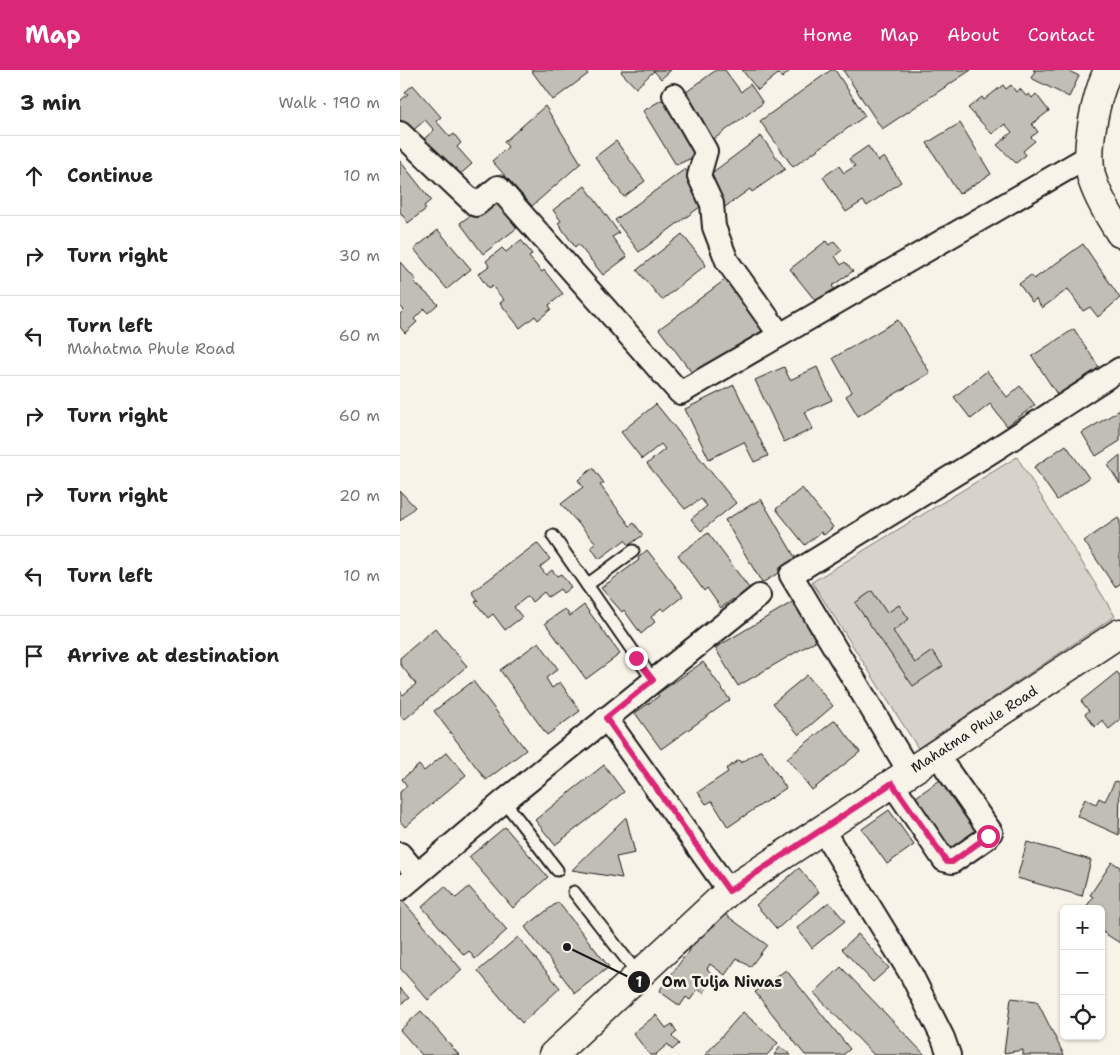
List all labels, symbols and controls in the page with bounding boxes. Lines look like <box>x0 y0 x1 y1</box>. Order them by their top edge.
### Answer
text: Map <box>25 19 81 51</box>
text: Home <box>803 23 852 47</box>
text: Map <box>880 23 919 47</box>
text: About <box>947 23 1000 47</box>
text: Contact <box>1028 23 1095 47</box>
text: 3 min <box>20 89 81 117</box>
text: Walk · 190 m <box>278 92 380 113</box>
icon: ahead <box>20 162 48 190</box>
text: Continue <box>67 163 153 188</box>
text: 10 m <box>343 165 380 186</box>
icon: right <box>20 242 48 270</box>
text: Turn right <box>67 243 168 268</box>
text: 30 m <box>339 245 380 266</box>
text: Turn left <box>67 313 153 338</box>
icon: left <box>20 322 48 350</box>
text: 60 m <box>339 325 380 346</box>
text: Mahatma Phule Road <box>67 338 235 359</box>
icon: right <box>20 402 48 430</box>
text: Turn right <box>67 403 168 428</box>
text: 60 m <box>339 405 380 426</box>
icon: right <box>20 482 48 510</box>
text: Turn right <box>67 483 168 508</box>
text: 20 m <box>339 485 380 506</box>
icon: left <box>20 562 48 590</box>
text: Turn left <box>67 563 153 588</box>
text: 10 m <box>343 565 380 586</box>
icon: arrive <box>20 642 48 670</box>
text: Arrive at destination <box>67 643 279 668</box>
route end <box>625 647 648 670</box>
street label: Mahatma Phule Road <box>907 681 1041 777</box>
route start <box>977 825 1000 848</box>
map controls <box>1060 905 1105 1040</box>
button: + <box>1060 905 1105 950</box>
button: − <box>1060 950 1105 995</box>
callout: Om Tulja Niwas <box>627 967 792 997</box>
text: 1 <box>636 972 643 992</box>
text: Om Tulja Niwas <box>662 972 782 992</box>
button: locate <box>1060 995 1105 1040</box>

